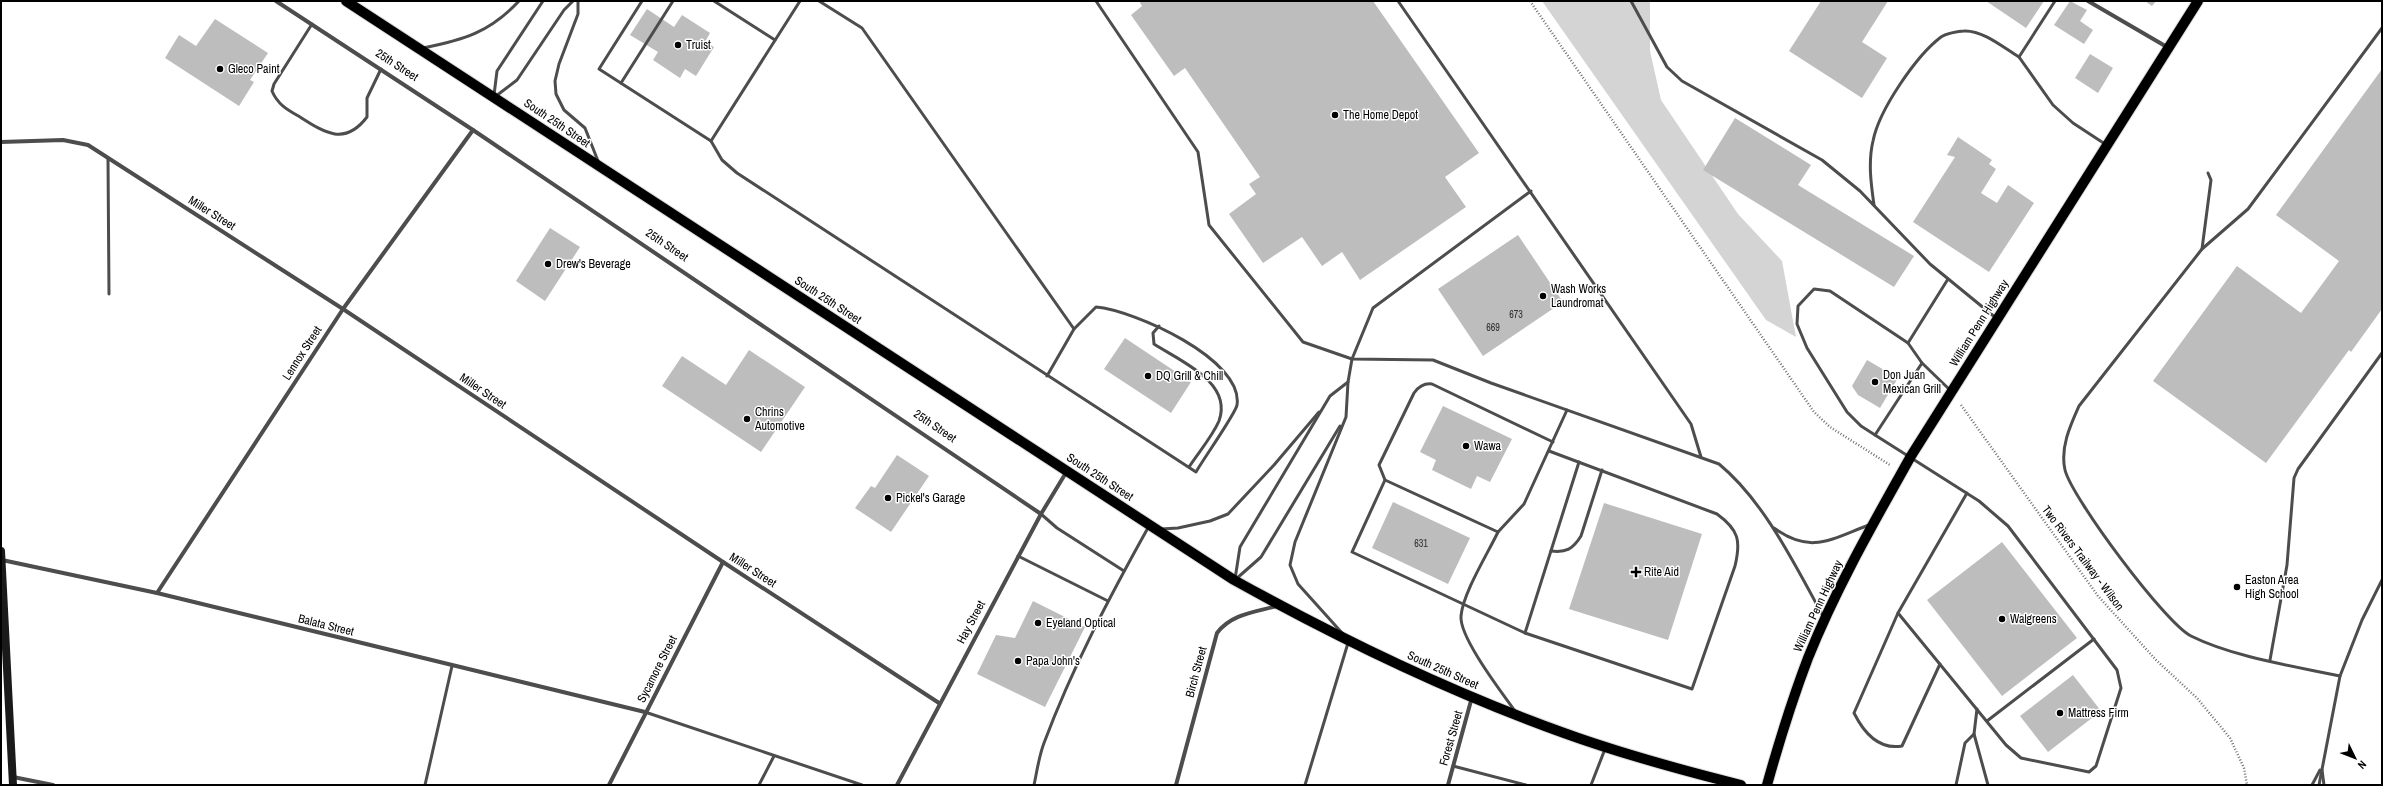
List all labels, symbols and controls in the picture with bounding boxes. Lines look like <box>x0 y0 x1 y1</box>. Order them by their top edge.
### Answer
place label: Truist <box>686 37 711 53</box>
marker: Truist <box>673 40 683 50</box>
street label: 25th Street <box>372 45 422 85</box>
place label: Gleco Paint <box>228 61 280 77</box>
marker: Gleco Paint <box>215 64 225 74</box>
street label: South 25th Street <box>521 95 593 151</box>
place label: The Home Depot <box>1343 107 1418 123</box>
marker: The Home Depot <box>1330 110 1340 120</box>
street label: Miller Street <box>185 192 239 234</box>
street label: 25th Street <box>643 225 692 265</box>
place label: Drew's Beverage <box>556 256 631 272</box>
marker: Drew's Beverage <box>543 259 553 269</box>
street label: South 25th Street <box>792 272 865 328</box>
street label: William Penn Highway <box>1946 276 2012 369</box>
place label: Wash Works Laundromat <box>1551 281 1606 311</box>
marker: Wash Works Laundromat <box>1538 291 1548 301</box>
house number: 673 <box>1509 308 1523 321</box>
house number: 669 <box>1486 321 1500 334</box>
street label: Lennox Street <box>279 323 326 383</box>
place label: Don Juan Mexican Grill <box>1883 367 1941 397</box>
place label: DQ Grill & Chill <box>1156 368 1223 384</box>
street label: Miller Street <box>457 370 510 413</box>
marker: DQ Grill & Chill <box>1143 371 1153 381</box>
marker: Don Juan Mexican Grill <box>1870 377 1880 387</box>
place label: Chrins Automotive <box>754 404 805 434</box>
street label: 25th Street <box>911 406 960 446</box>
marker: Chrins Automotive <box>742 414 752 424</box>
place label: Wawa <box>1474 438 1502 454</box>
marker: Wawa <box>1461 441 1471 451</box>
street label: South 25th Street <box>1064 449 1137 505</box>
place label: Pickel's Garage <box>896 490 965 506</box>
marker: Pickel's Garage <box>883 493 893 503</box>
street label: Two Rivers Trailway - Wilson <box>2038 502 2128 614</box>
house number: 631 <box>1414 537 1428 550</box>
street label: Miller Street <box>726 549 780 591</box>
street label: William Penn Highway <box>1790 557 1846 654</box>
place label: Rite Aid <box>1644 564 1679 580</box>
marker: Rite Aid <box>1631 567 1641 577</box>
place label: Easton Area High School <box>2245 572 2299 602</box>
marker: Easton Area High School <box>2232 582 2242 592</box>
street label: Hay Street <box>953 597 989 646</box>
street label: Balata Street <box>296 610 356 640</box>
place label: Walgreens <box>2010 611 2057 627</box>
marker: Walgreens <box>1997 614 2007 624</box>
place label: Eyeland Optical <box>1046 615 1115 631</box>
marker: Eyeland Optical <box>1033 618 1043 628</box>
street label: Sycamore Street <box>633 632 681 705</box>
street label: Birch Street <box>1182 645 1211 699</box>
street label: South 25th Street <box>1405 647 1481 693</box>
place label: Papa John's <box>1026 653 1080 669</box>
marker: Papa John's <box>1013 656 1023 666</box>
place label: Mattress Firm <box>2068 705 2129 721</box>
street label: Forest Street <box>1436 708 1467 767</box>
marker: Mattress Firm <box>2055 708 2065 718</box>
north arrow <box>2335 738 2375 778</box>
text: N <box>2355 758 2370 772</box>

